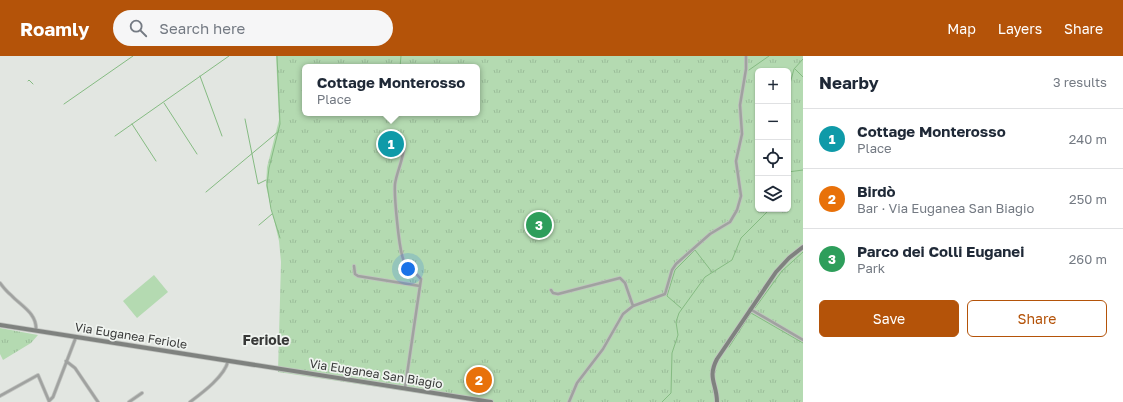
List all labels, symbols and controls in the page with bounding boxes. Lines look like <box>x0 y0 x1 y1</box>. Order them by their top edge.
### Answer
search box <box>113 10 393 46</box>
text: Roamly <box>20 17 89 40</box>
icon: search <box>127 17 149 39</box>
text: Search here <box>159 19 245 37</box>
text: Map <box>947 20 976 37</box>
text: Layers <box>998 20 1042 37</box>
text: Share <box>1064 20 1103 37</box>
popup <box>302 64 480 116</box>
map controls <box>755 68 791 212</box>
button: + <box>755 68 791 104</box>
text: Nearby <box>819 72 879 93</box>
text: Cottage Monterosso <box>317 73 465 91</box>
text: 3 results <box>1053 74 1107 90</box>
text: Place <box>317 91 351 107</box>
button: − <box>755 104 791 140</box>
text: Cottage Monterosso <box>857 122 1006 140</box>
pin: 1 <box>378 129 404 159</box>
text: 1 <box>829 131 835 147</box>
text: 240 m <box>1069 131 1107 147</box>
button: locate <box>755 140 791 176</box>
text: Place <box>857 140 892 156</box>
button: layers <box>755 176 791 212</box>
text: Birdò <box>857 182 896 200</box>
text: 2 <box>828 191 836 207</box>
text: 250 m <box>1069 191 1107 207</box>
text: Bar · Via Euganea San Biagio <box>857 200 1034 216</box>
pin: 3 <box>526 210 552 240</box>
text: Parco dei Colli Euganei <box>857 242 1024 260</box>
text: 3 <box>828 251 836 267</box>
text: 260 m <box>1069 251 1107 267</box>
your location <box>398 259 418 279</box>
text: Park <box>857 260 885 276</box>
button: Save <box>819 300 959 337</box>
button: Share <box>967 300 1107 337</box>
street label: Via Euganea Feriole <box>74 319 188 352</box>
district label: Feriole <box>242 331 290 348</box>
street label: Via Euganea San Biagio <box>308 356 444 391</box>
pin: 2 <box>466 365 492 395</box>

